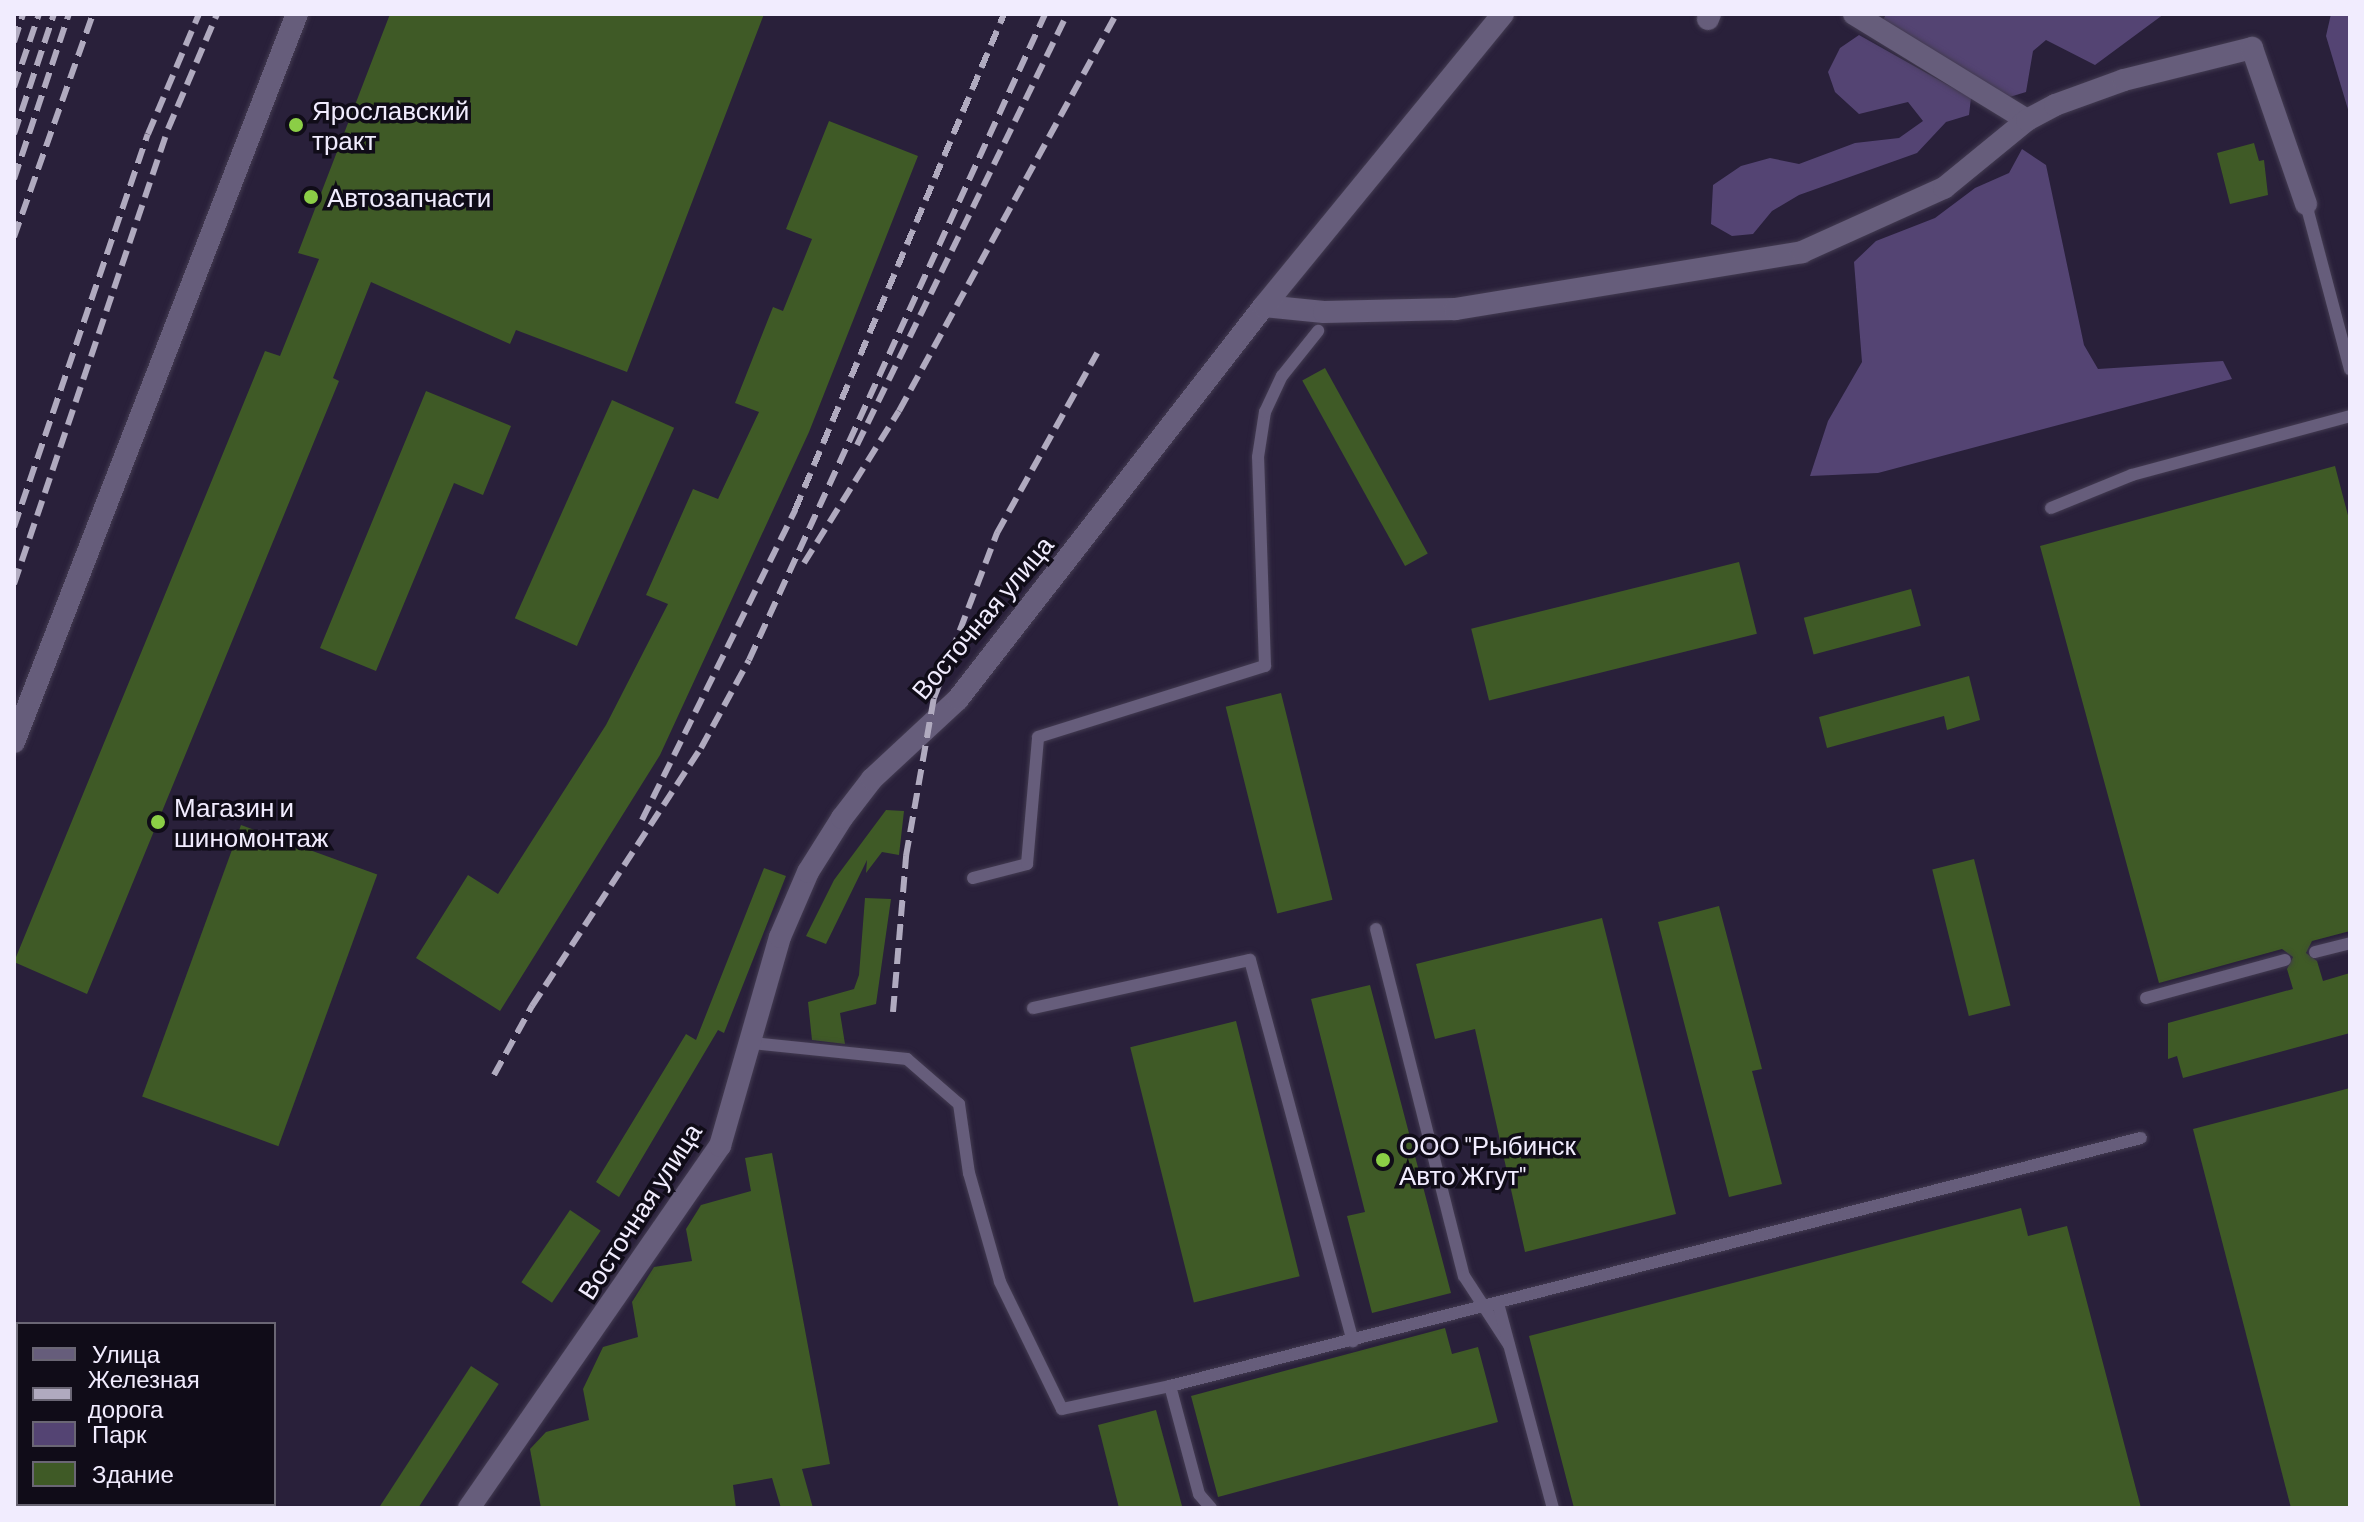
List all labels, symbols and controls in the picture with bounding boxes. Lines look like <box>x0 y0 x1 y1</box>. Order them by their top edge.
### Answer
place label: Ярославский тракт <box>312 94 469 156</box>
marker: Ярославский тракт <box>287 116 305 134</box>
place label: Автозапчасти <box>327 181 491 213</box>
marker: Автозапчасти <box>302 188 320 206</box>
street label: Восточная улица <box>905 529 1059 705</box>
place label: Магазин и шиномонтаж <box>174 791 328 852</box>
marker: Магазин и шиномонтаж <box>149 813 167 831</box>
street label: Восточная улица <box>571 1117 707 1305</box>
place label: ООО "Рыбинск Авто Жгут" <box>1399 1129 1576 1190</box>
marker: ООО "Рыбинск Авто Жгут" <box>1374 1151 1392 1169</box>
legend <box>16 1322 276 1506</box>
text: Улица <box>92 1339 160 1368</box>
text: Железная дорога <box>88 1364 200 1423</box>
text: Парк <box>92 1419 146 1448</box>
text: Здание <box>92 1459 174 1488</box>

